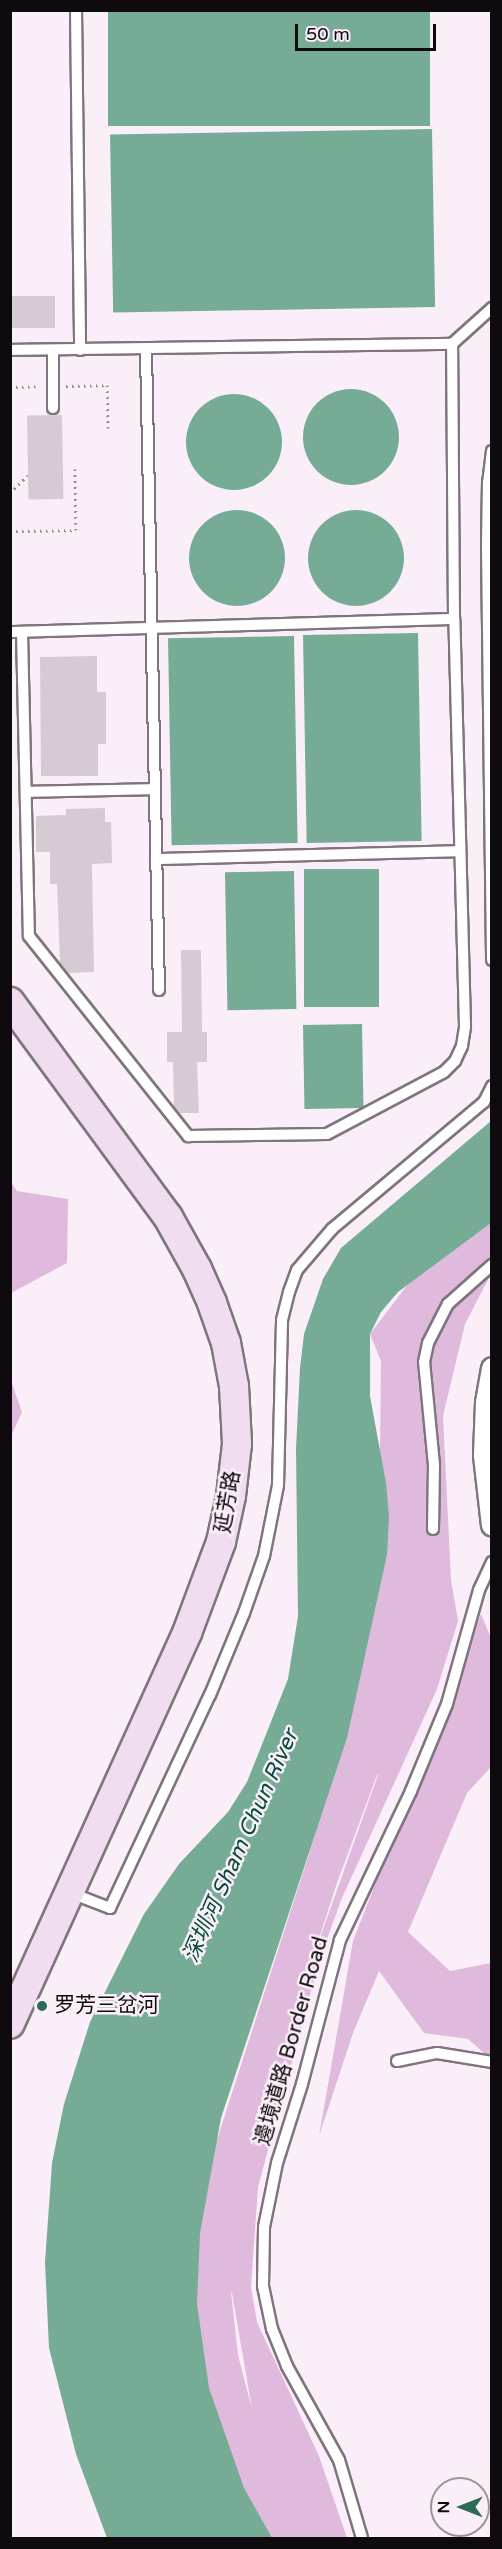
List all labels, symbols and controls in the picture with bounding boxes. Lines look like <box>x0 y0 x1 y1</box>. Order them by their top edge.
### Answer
scale bar <box>298 12 439 50</box>
text: 50 m <box>306 23 350 45</box>
street label: 延芳路 <box>210 1469 246 1535</box>
water label: 深圳河 Sham Chun River <box>178 1726 304 1966</box>
street label: 邊境道路 Border Road <box>250 1934 334 2148</box>
place label: 罗芳三岔河 <box>54 1993 159 2019</box>
marker: 罗芳三岔河 <box>35 1999 49 2013</box>
north arrow <box>430 2477 490 2537</box>
text: N <box>434 2501 454 2513</box>

